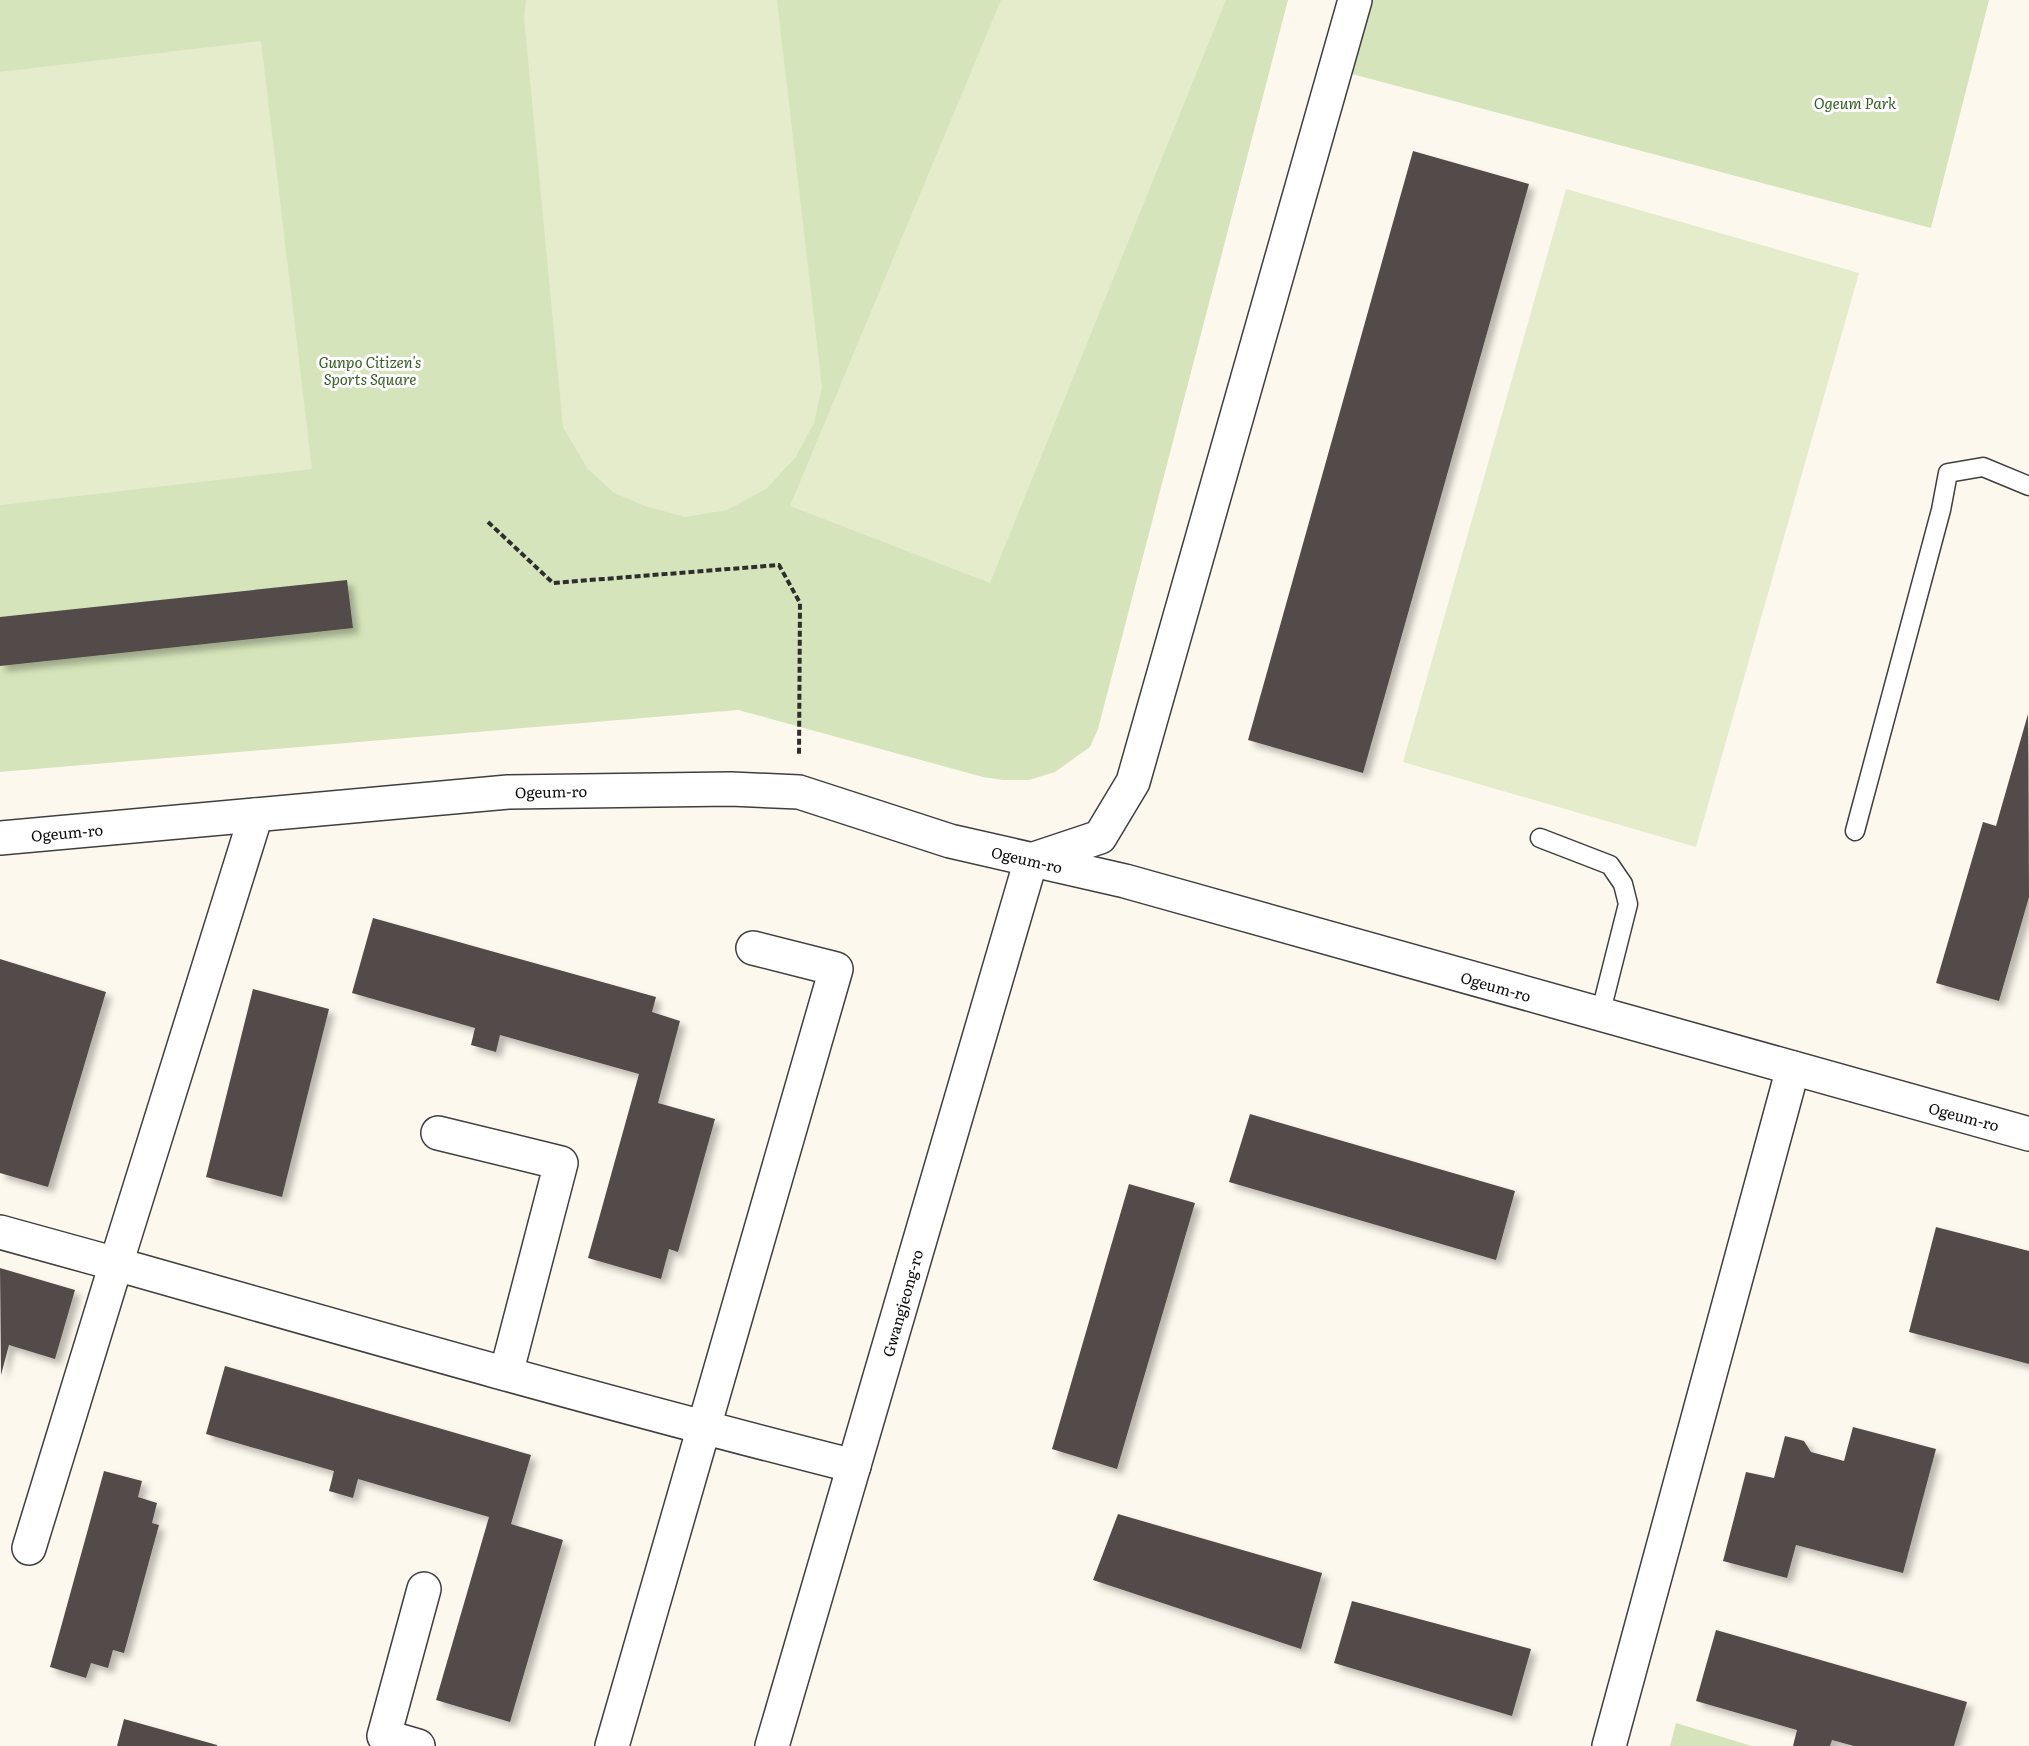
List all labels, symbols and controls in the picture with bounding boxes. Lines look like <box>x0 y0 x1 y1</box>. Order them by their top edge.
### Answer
park label: Ogeum Park <box>1814 91 1897 114</box>
park label: Gunpo Citizen's Sports Square <box>319 350 421 390</box>
street label: Ogeum-ro <box>515 779 588 803</box>
street label: Ogeum-ro <box>30 817 104 847</box>
street label: Ogeum-ro <box>989 840 1065 878</box>
street label: Ogeum-ro <box>1458 965 1534 1007</box>
street label: Ogeum-ro <box>1926 1096 2002 1137</box>
street label: Gwangjeong-ro <box>876 1246 928 1359</box>

